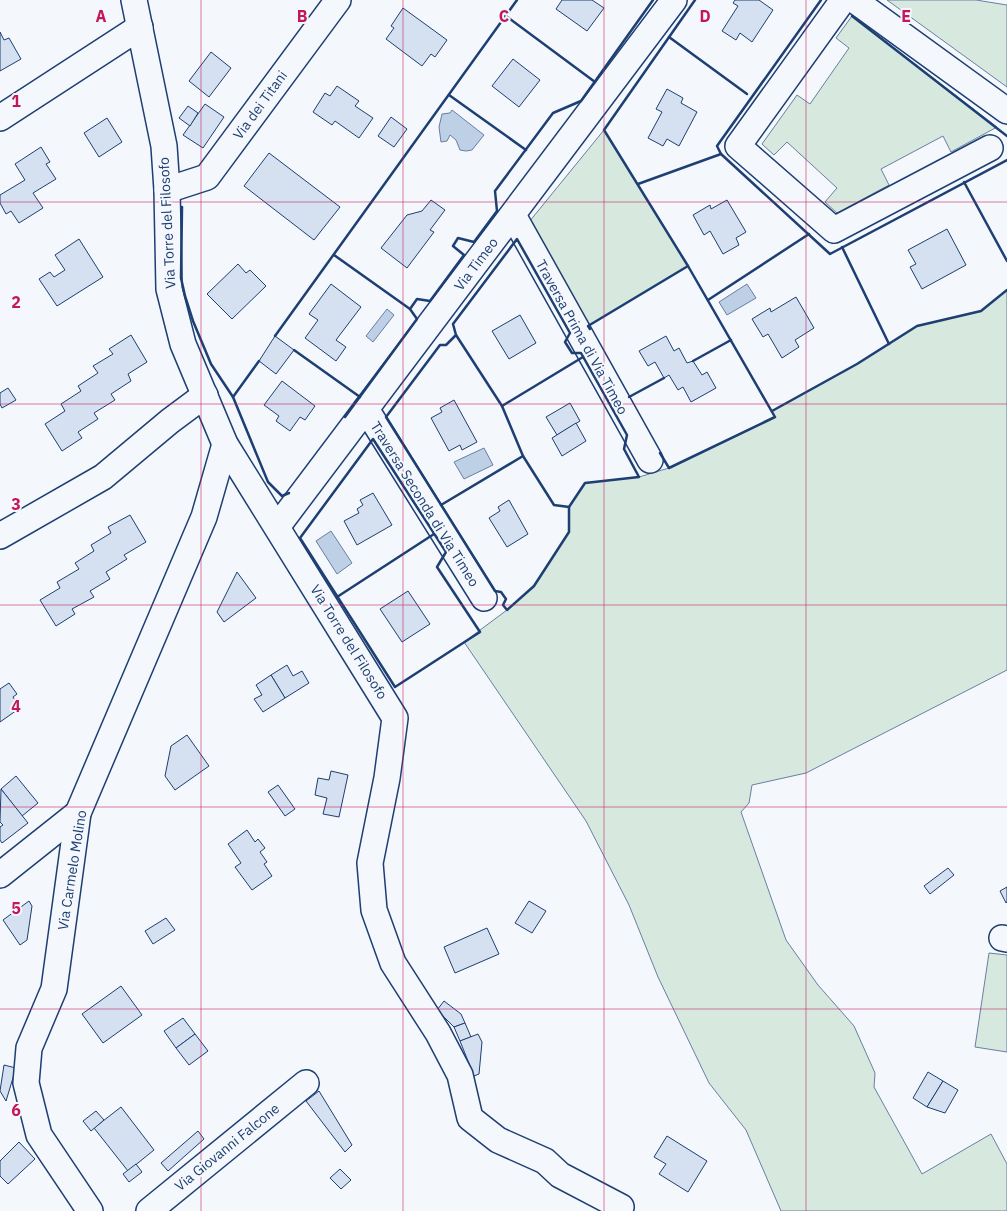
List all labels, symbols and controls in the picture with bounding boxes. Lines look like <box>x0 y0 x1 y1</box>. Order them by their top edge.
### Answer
text: A <box>96 6 107 26</box>
text: B <box>297 6 308 26</box>
text: C <box>499 6 509 26</box>
text: D <box>699 6 711 26</box>
text: E <box>901 6 911 26</box>
street label: Via dei Titani <box>229 67 291 143</box>
text: 1 <box>11 91 21 111</box>
street label: Via Torre del Filosofo <box>155 157 179 289</box>
street label: Via Timeo <box>450 234 502 294</box>
street label: Traversa Prima di Via Timeo <box>532 257 632 418</box>
text: 2 <box>11 292 21 312</box>
street label: Traversa Seconda di Via Timeo <box>367 418 483 590</box>
text: 3 <box>11 494 21 514</box>
street label: Via Torre del Filosofo <box>306 581 392 703</box>
text: 4 <box>11 696 21 716</box>
street label: Via Carmelo Molino <box>54 809 90 931</box>
text: 5 <box>11 898 21 918</box>
street label: Via Giovanni Falcone <box>171 1099 283 1195</box>
text: 6 <box>11 1100 21 1120</box>

